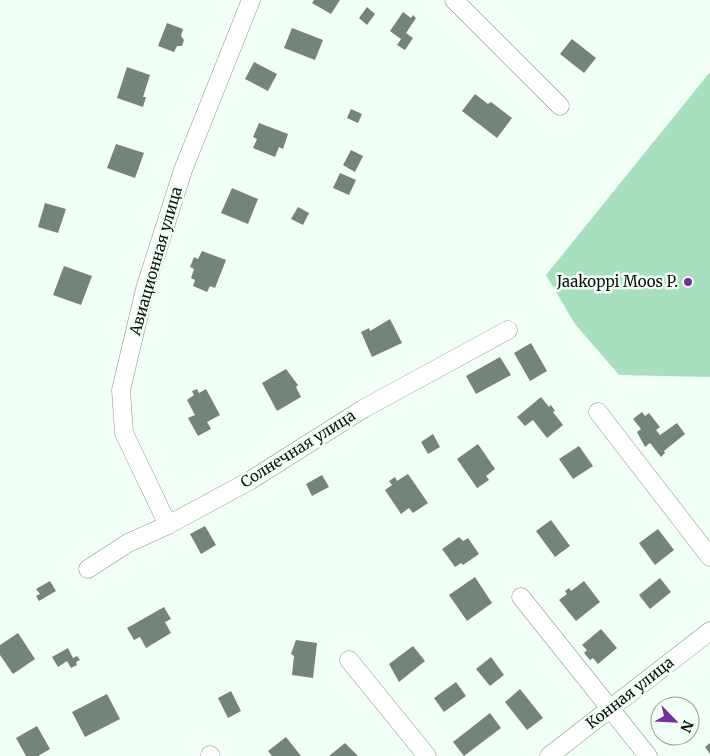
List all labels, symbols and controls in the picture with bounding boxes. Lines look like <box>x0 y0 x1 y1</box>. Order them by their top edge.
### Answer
street label: Авиационная улица <box>125 184 186 338</box>
place label: Jaakoppi Moos P. <box>556 272 678 291</box>
marker: Jaakoppi Moos P. <box>682 276 694 288</box>
street label: Солнечная улица <box>237 406 359 492</box>
street label: Конная улица <box>582 652 677 733</box>
north arrow <box>650 696 700 746</box>
text: N <box>676 718 697 735</box>

